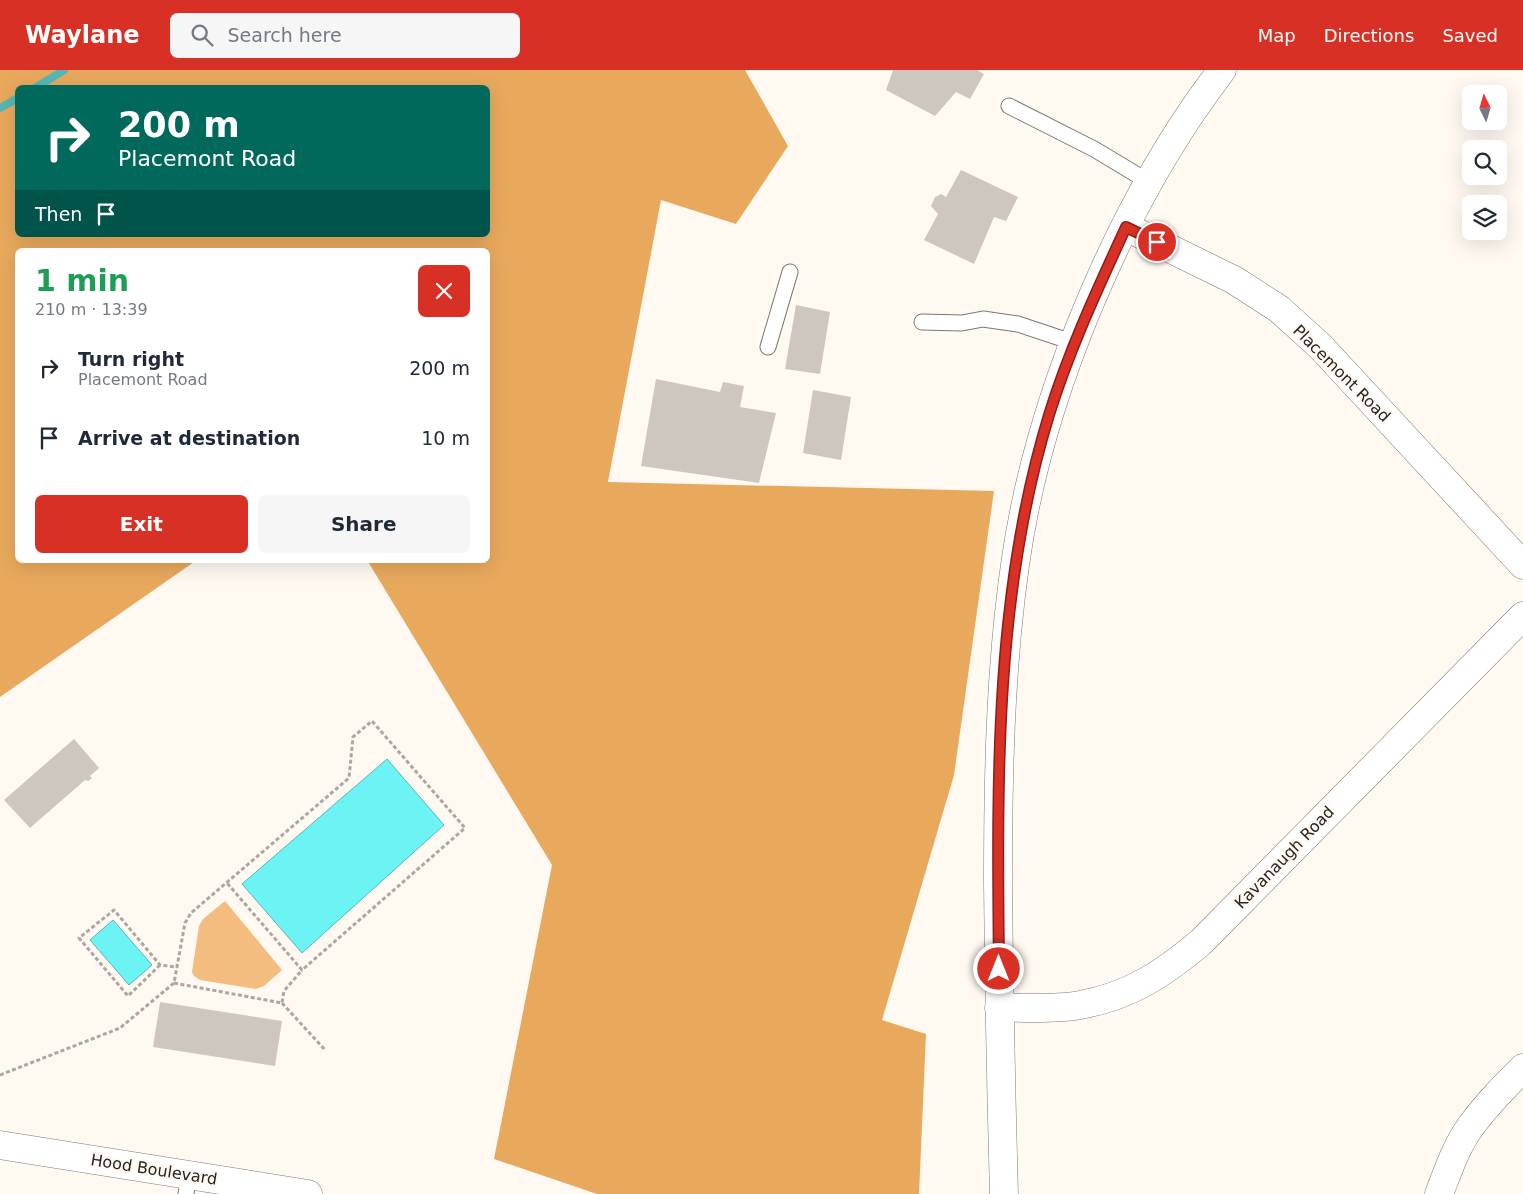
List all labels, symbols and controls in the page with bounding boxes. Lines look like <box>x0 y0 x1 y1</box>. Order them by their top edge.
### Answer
search box <box>170 13 520 58</box>
text: Waylane <box>25 21 140 49</box>
icon: search <box>188 21 216 49</box>
text: Search here <box>228 24 342 46</box>
text: Map <box>1258 25 1296 46</box>
text: Directions <box>1324 25 1414 46</box>
text: Saved <box>1442 25 1498 46</box>
north arrow <box>1462 85 1508 130</box>
map controls <box>1462 85 1507 240</box>
icon: right <box>35 105 100 170</box>
text: 200 m <box>118 105 240 145</box>
button: search <box>1462 140 1507 185</box>
text: Placemont Road <box>118 146 296 171</box>
button: layers <box>1462 195 1507 240</box>
icon: arrive <box>92 200 120 228</box>
text: Then <box>35 203 82 225</box>
pin <box>1136 221 1178 263</box>
icon: arrive <box>1143 228 1171 256</box>
text: 1 min <box>35 263 129 298</box>
button: close <box>418 265 470 317</box>
text: 210 m · 13:39 <box>35 300 148 319</box>
street label: Placemont Road <box>1289 321 1394 426</box>
text: Turn right <box>78 348 184 370</box>
icon: right <box>35 354 63 382</box>
text: 200 m <box>409 357 470 379</box>
text: Placemont Road <box>78 370 208 389</box>
icon: arrive <box>35 424 63 452</box>
text: Arrive at destination <box>78 427 300 449</box>
text: 10 m <box>421 427 470 449</box>
button: Exit <box>35 495 248 553</box>
button: Share <box>258 495 470 553</box>
street label: Kavanaugh Road <box>1231 802 1338 912</box>
position arrow <box>972 942 1024 994</box>
street label: Hood Boulevard <box>89 1150 219 1189</box>

